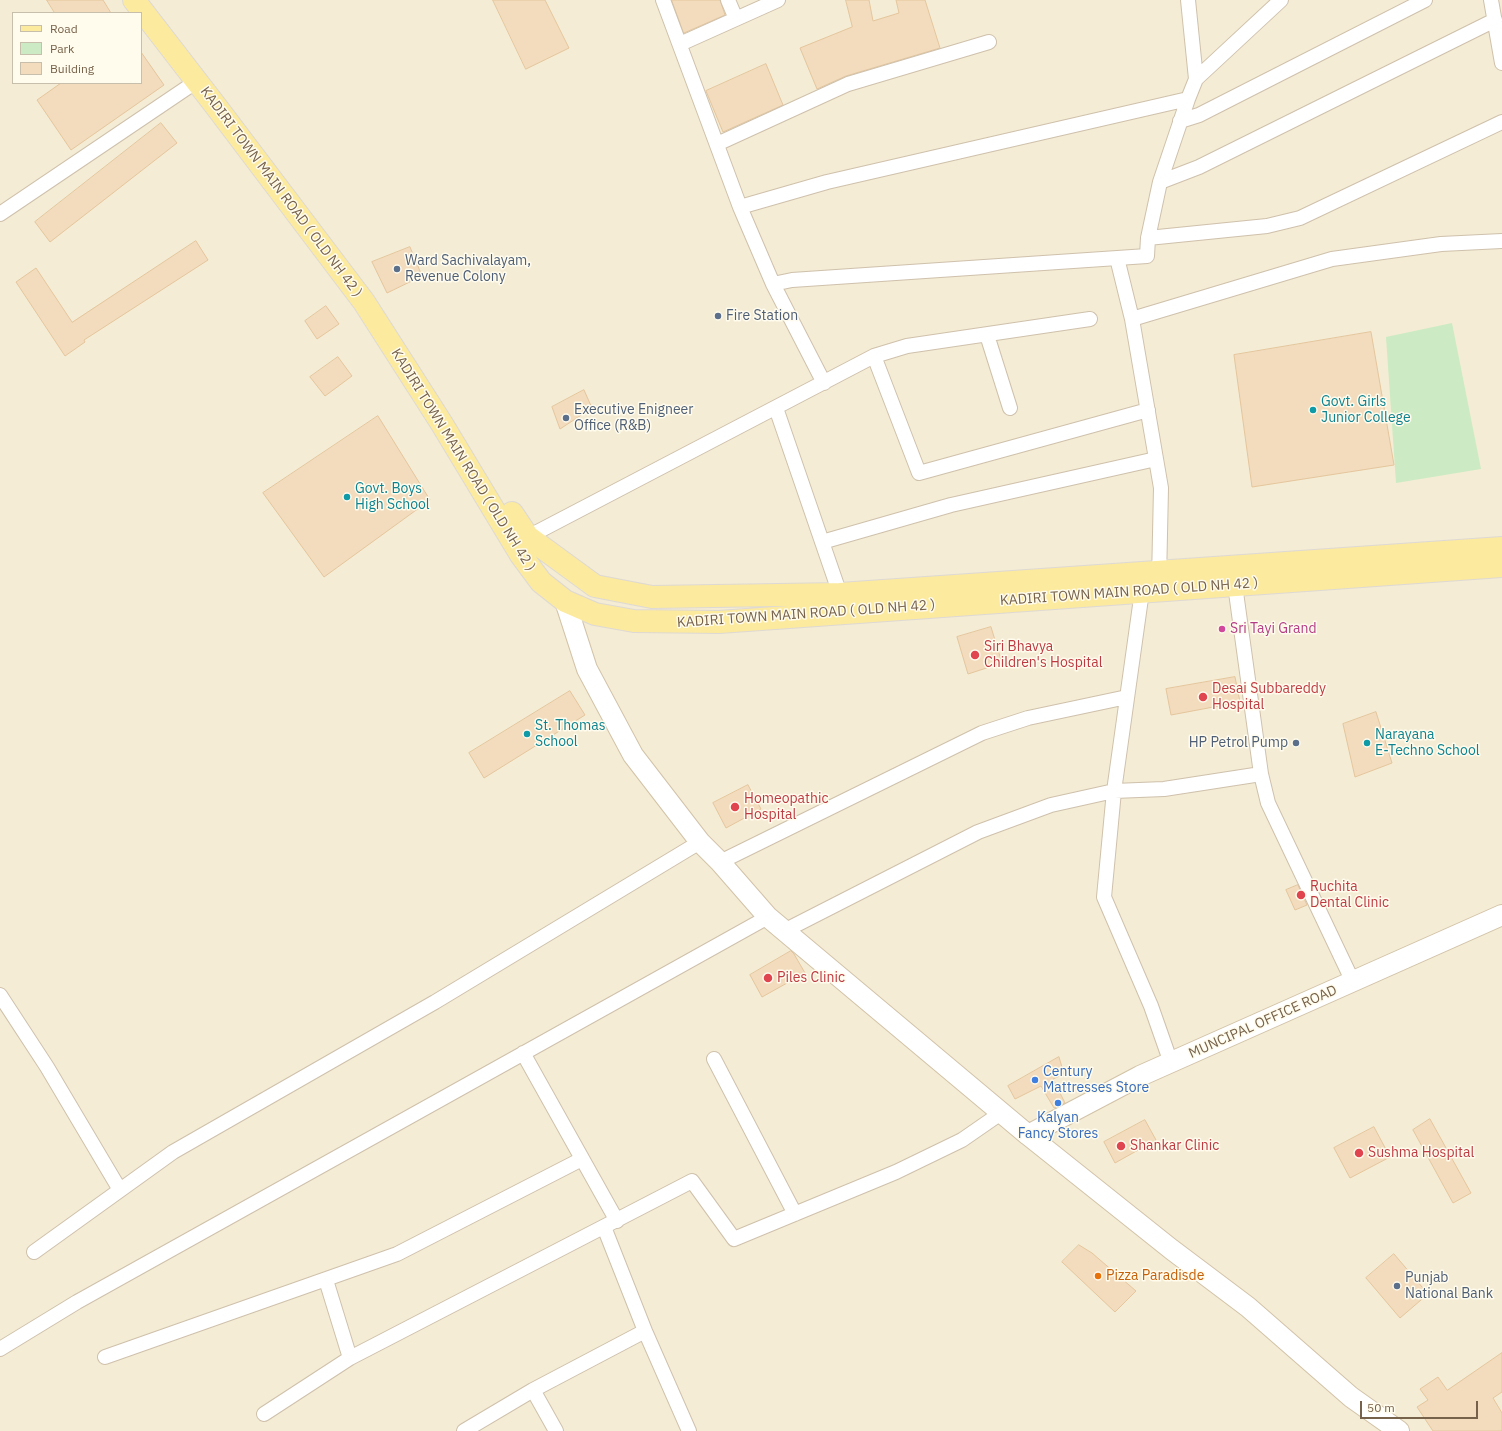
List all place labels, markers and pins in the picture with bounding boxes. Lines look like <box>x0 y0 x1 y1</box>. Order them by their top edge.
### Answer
place label: Ward Sachivalayam, Revenue Colony <box>405 253 531 286</box>
marker: Ward Sachivalayam, Revenue Colony <box>392 264 402 274</box>
place label: Fire Station <box>726 308 798 324</box>
marker: Fire Station <box>713 311 723 321</box>
place label: Govt. Girls Junior College <box>1321 394 1411 426</box>
place label: Executive Enigneer Office (R&B) <box>574 402 693 434</box>
marker: Govt. Girls Junior College <box>1308 405 1318 415</box>
marker: Executive Enigneer Office (R&B) <box>561 413 571 423</box>
place label: Govt. Boys High School <box>355 481 430 514</box>
marker: Govt. Boys High School <box>342 492 352 502</box>
place label: Sri Tayi Grand <box>1230 621 1317 637</box>
marker: Sri Tayi Grand <box>1217 624 1227 634</box>
place label: Siri Bhavya Children's Hospital <box>984 639 1102 672</box>
marker: Siri Bhavya Children's Hospital <box>969 649 981 661</box>
place label: Desai Subbareddy Hospital <box>1212 681 1326 714</box>
marker: Desai Subbareddy Hospital <box>1197 691 1209 703</box>
place label: St. Thomas School <box>535 718 605 750</box>
place label: Narayana E-Techno School <box>1375 727 1480 760</box>
marker: St. Thomas School <box>522 729 532 739</box>
place label: HP Petrol Pump <box>1189 735 1288 751</box>
marker: HP Petrol Pump <box>1291 738 1301 748</box>
marker: Narayana E-Techno School <box>1362 738 1372 748</box>
place label: Homeopathic Hospital <box>744 791 828 824</box>
marker: Homeopathic Hospital <box>729 801 741 813</box>
place label: Ruchita Dental Clinic <box>1310 879 1389 912</box>
marker: Ruchita Dental Clinic <box>1295 889 1307 901</box>
place label: Piles Clinic <box>777 970 845 986</box>
marker: Piles Clinic <box>762 972 774 984</box>
place label: Century Mattresses Store <box>1043 1064 1149 1096</box>
marker: Century Mattresses Store <box>1030 1075 1040 1085</box>
marker: Kalyan Fancy Stores <box>1053 1098 1063 1108</box>
place label: Kalyan Fancy Stores <box>1018 1110 1098 1142</box>
place label: Shankar Clinic <box>1130 1138 1219 1154</box>
marker: Shankar Clinic <box>1115 1140 1127 1152</box>
place label: Sushma Hospital <box>1368 1145 1474 1161</box>
marker: Sushma Hospital <box>1353 1147 1365 1159</box>
place label: Pizza Paradisde <box>1106 1268 1204 1284</box>
place label: Punjab National Bank <box>1405 1270 1493 1302</box>
marker: Pizza Paradisde <box>1093 1271 1103 1281</box>
marker: Punjab National Bank <box>1392 1281 1402 1291</box>

